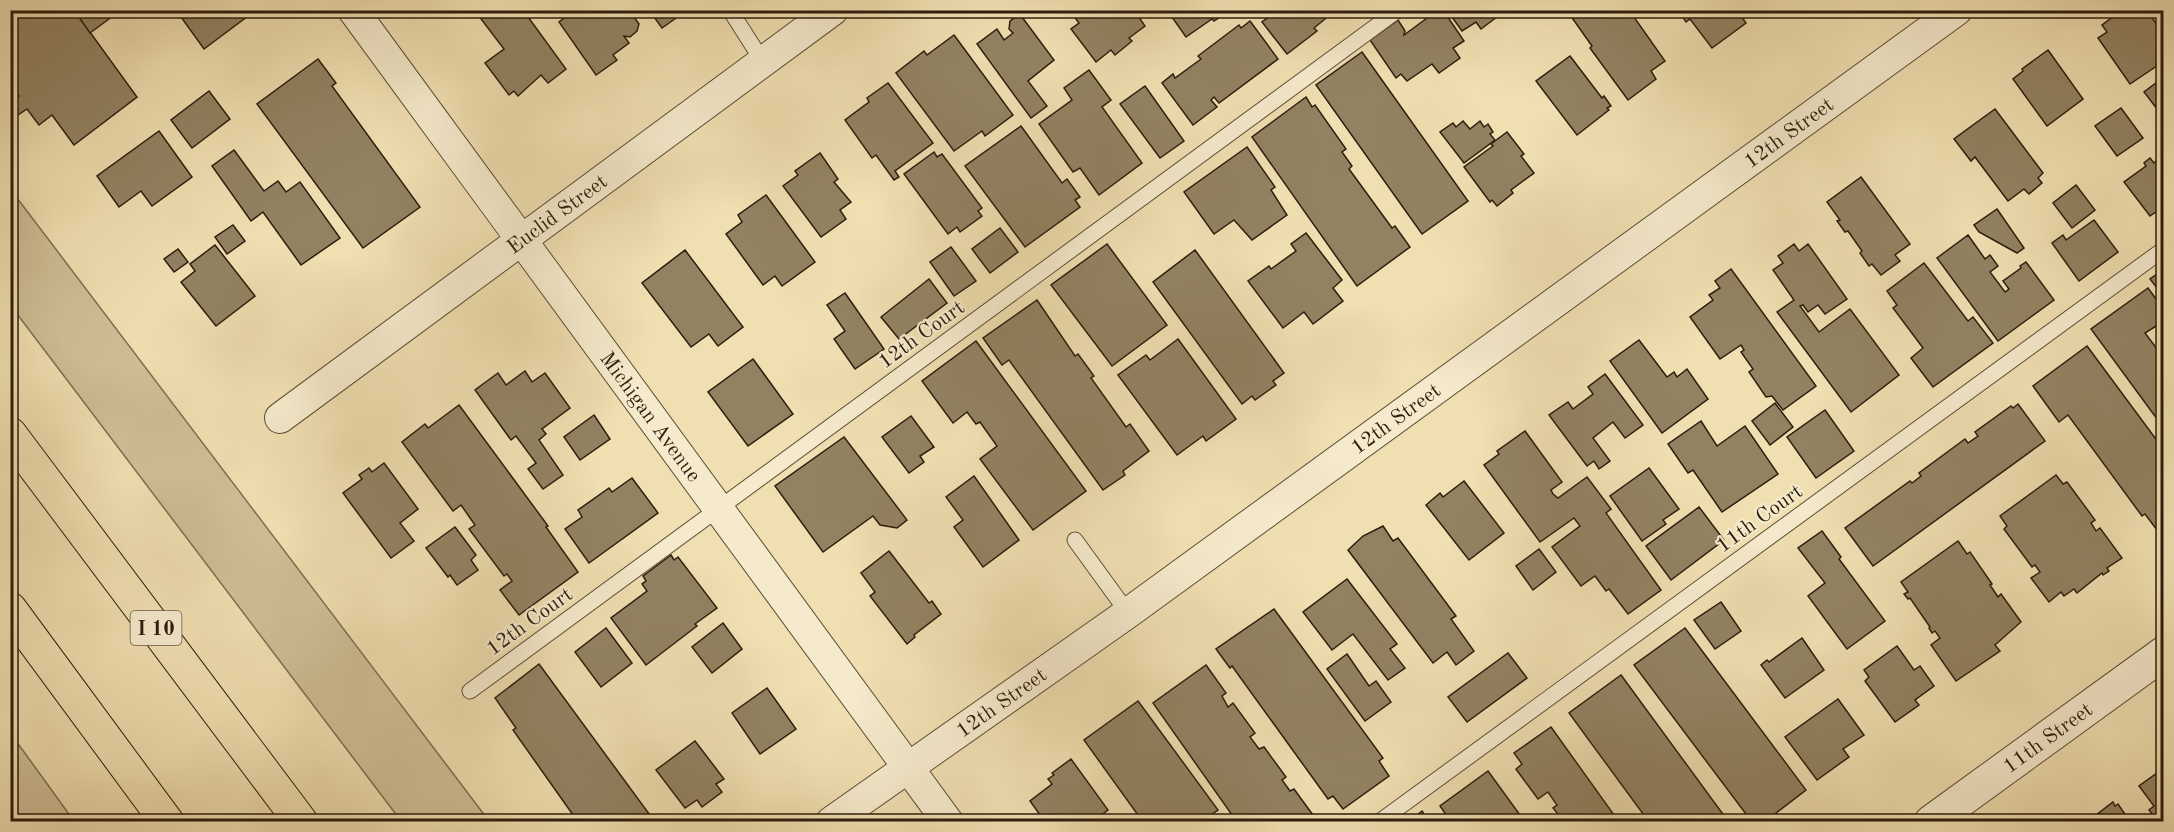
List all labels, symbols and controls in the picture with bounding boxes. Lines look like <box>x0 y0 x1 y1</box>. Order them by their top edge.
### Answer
street label: 12th Street <box>1741 94 1838 173</box>
street label: Euclid Street <box>504 171 612 259</box>
street label: 12th Court <box>875 297 969 373</box>
street label: Michigan Avenue <box>595 349 704 486</box>
street label: 12th Street <box>1348 380 1445 459</box>
street label: 11th Court <box>1713 481 1807 557</box>
street label: 12th Court <box>483 584 577 660</box>
road number: I 10 <box>130 611 182 645</box>
street label: 12th Street <box>953 665 1051 742</box>
street label: 11th Street <box>2000 699 2097 778</box>

